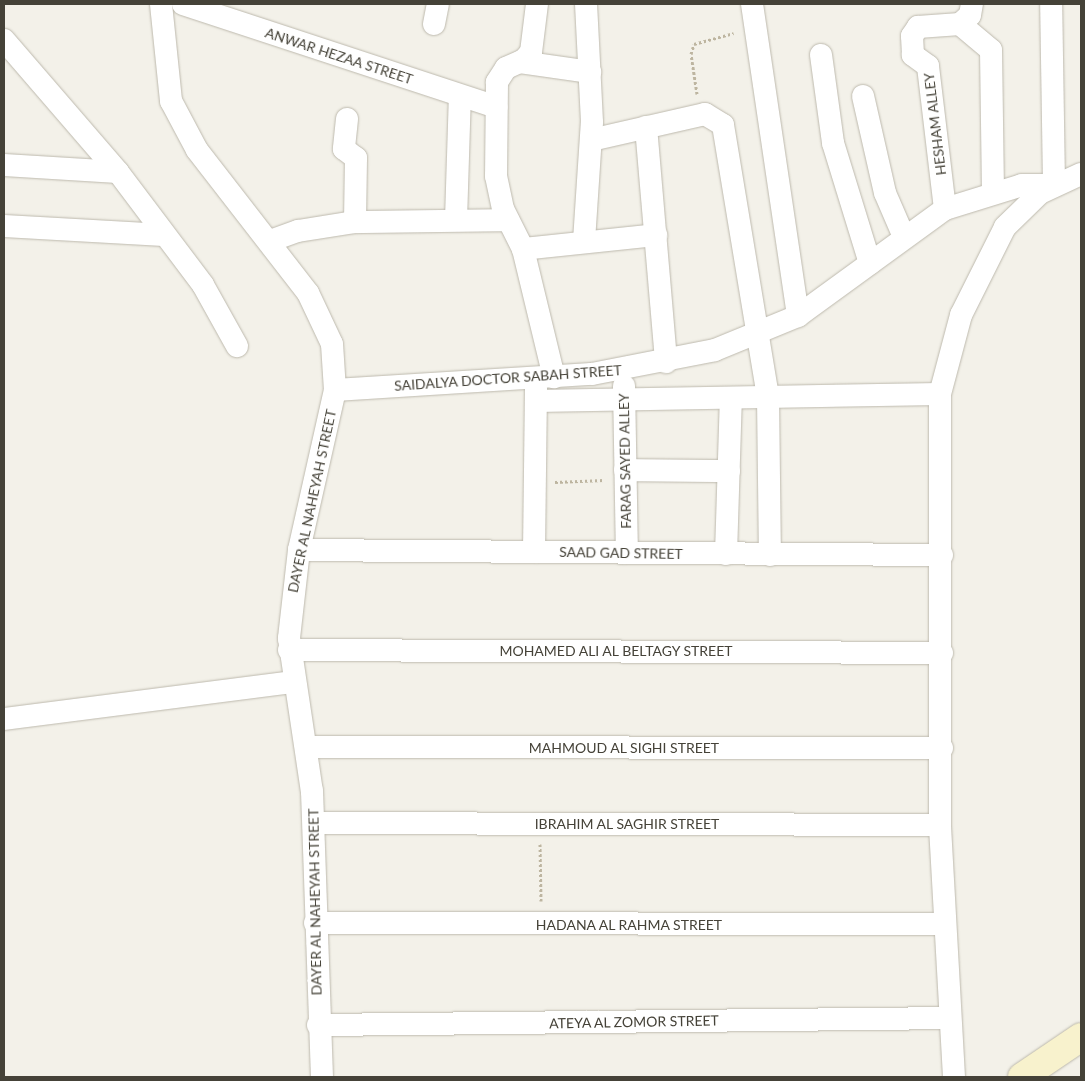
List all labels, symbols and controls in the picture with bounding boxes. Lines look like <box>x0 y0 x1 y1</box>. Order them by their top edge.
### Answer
street label: ANWAR HEZAA STREET <box>263 24 415 88</box>
street label: HESHAM ALLEY <box>920 71 950 177</box>
street label: SAIDALYA DOCTOR SABAH STREET <box>393 362 623 394</box>
street label: FARAG SAYED ALLEY <box>615 393 635 529</box>
street label: DAYER AL NAHEYAH STREET <box>284 407 340 595</box>
street label: SAAD GAD STREET <box>559 544 683 562</box>
street label: MOHAMED ALI AL BELTAGY STREET <box>498 643 734 659</box>
street label: MAHMOUD AL SIGHI STREET <box>528 740 720 756</box>
street label: DAYER AL NAHEYAH STREET <box>305 808 325 996</box>
street label: IBRAHIM AL SAGHIR STREET <box>534 816 720 832</box>
street label: HADANA AL RAHMA STREET <box>535 917 723 933</box>
street label: ATEYA AL ZOMOR STREET <box>548 1012 720 1032</box>

